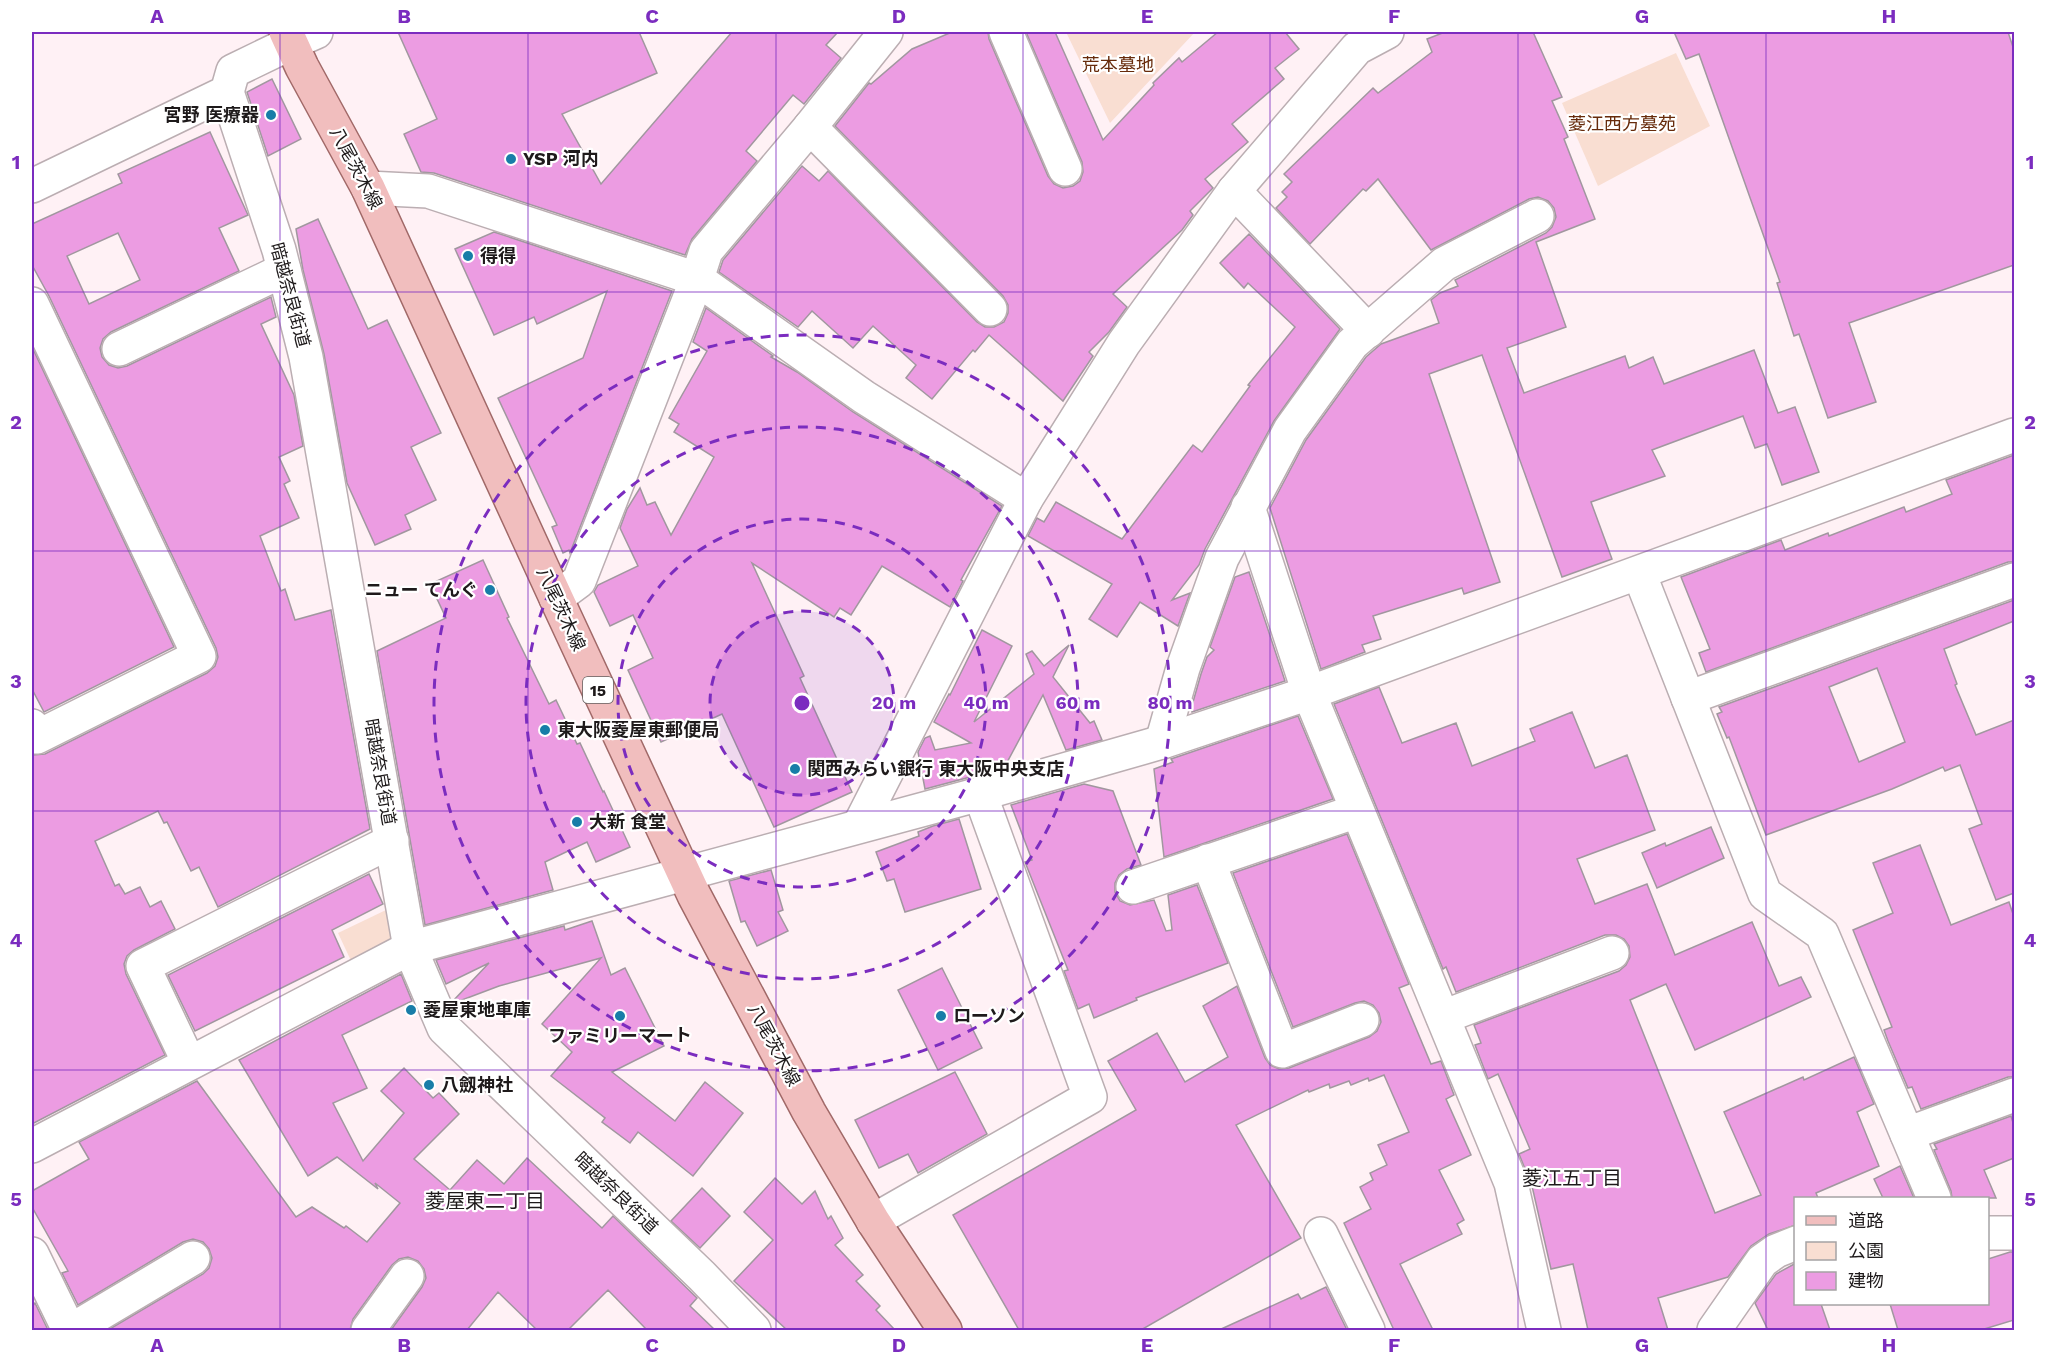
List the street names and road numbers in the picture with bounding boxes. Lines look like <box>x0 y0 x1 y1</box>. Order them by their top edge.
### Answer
street label: 八尾茨木線 <box>326 123 387 212</box>
street label: 暗越奈良街道 <box>266 240 315 350</box>
street label: 八尾茨木線 <box>533 564 590 654</box>
road number: 15 <box>583 677 613 703</box>
street label: 暗越奈良街道 <box>361 717 400 827</box>
street label: 八尾茨木線 <box>744 1000 805 1089</box>
street label: 暗越奈良街道 <box>570 1148 662 1238</box>

